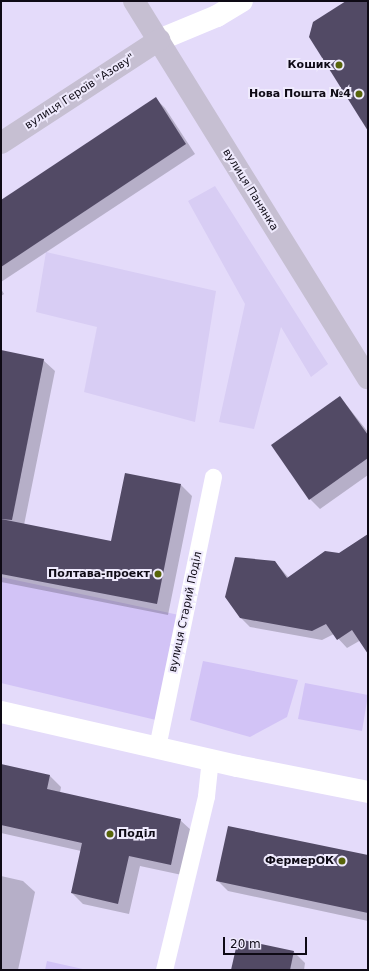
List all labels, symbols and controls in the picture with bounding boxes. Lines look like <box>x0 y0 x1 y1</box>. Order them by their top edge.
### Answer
street label: вулиця Героїв "Азову" <box>23 52 137 132</box>
place label: Кошик <box>288 58 331 72</box>
marker: Кошик <box>334 60 344 70</box>
place label: Нова Пошта №4 <box>249 87 351 101</box>
marker: Нова Пошта №4 <box>354 89 364 99</box>
street label: вулиця Панянка <box>219 147 281 233</box>
street label: вулиця Старий Поділ <box>167 550 205 674</box>
place label: Полтава-проект <box>48 567 150 581</box>
marker: Полтава-проект <box>153 569 163 579</box>
place label: Поділ <box>118 827 155 841</box>
marker: Поділ <box>105 829 115 839</box>
place label: ФермерОК <box>265 854 334 868</box>
marker: ФермерОК <box>337 856 347 866</box>
scale bar <box>225 929 309 955</box>
text: 20 m <box>230 937 261 951</box>

